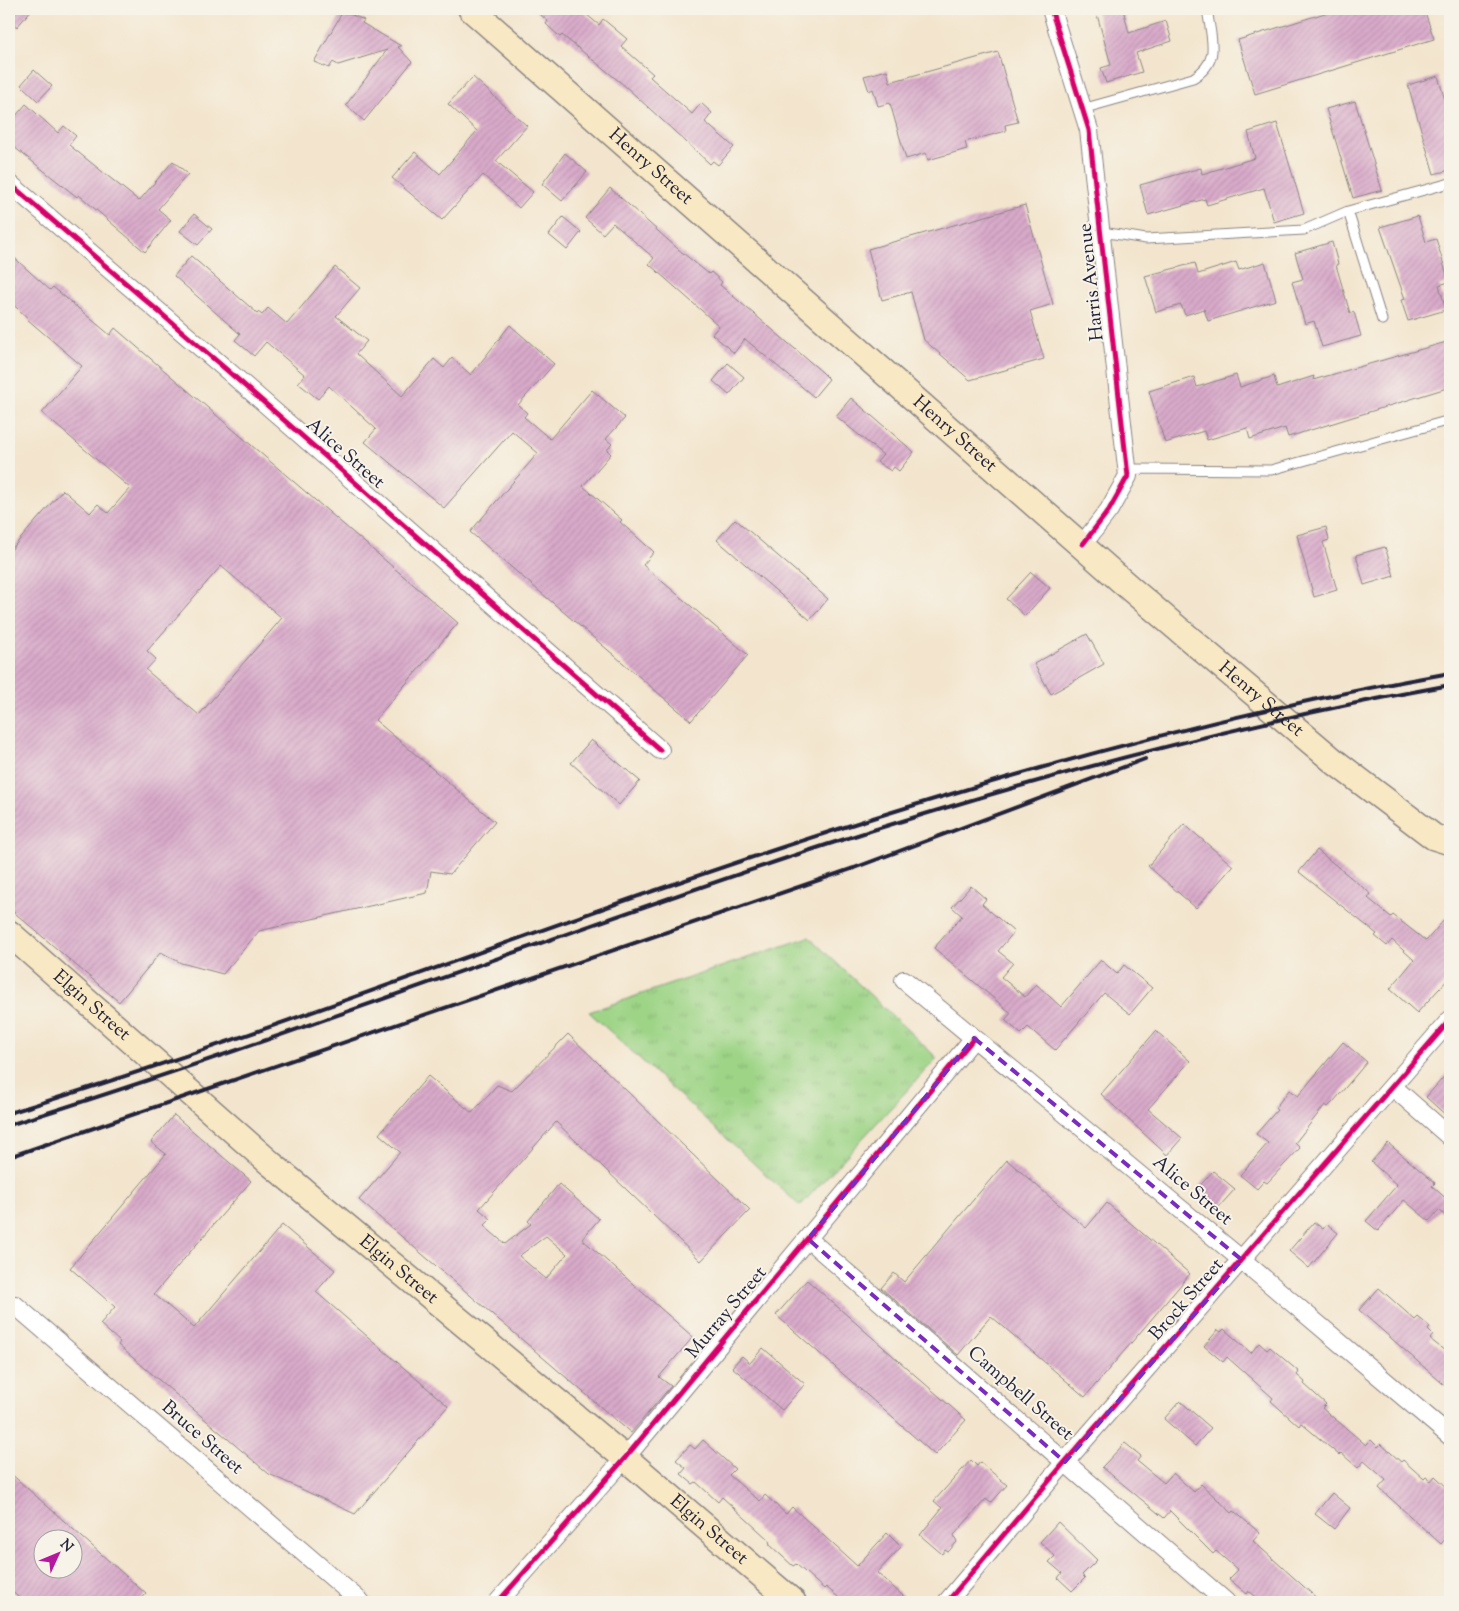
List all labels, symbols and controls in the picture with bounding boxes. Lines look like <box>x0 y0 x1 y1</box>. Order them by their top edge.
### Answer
street label: Henry Street <box>602 122 699 212</box>
street label: Harris Avenue <box>1072 222 1112 342</box>
street label: Henry Street <box>906 389 1003 479</box>
street label: Alice Street <box>300 412 391 496</box>
street label: Henry Street <box>1212 655 1310 744</box>
street label: Elgin Street <box>47 964 137 1048</box>
street label: Alice Street <box>1146 1150 1238 1233</box>
street label: Elgin Street <box>353 1229 444 1311</box>
street label: Brock Street <box>1144 1252 1231 1347</box>
street label: Murray Street <box>680 1260 774 1365</box>
street label: Campbell Street <box>961 1340 1079 1448</box>
street label: Bruce Street <box>155 1395 249 1482</box>
street label: Elgin Street <box>664 1489 754 1572</box>
north arrow <box>32 1528 82 1578</box>
text: N <box>55 1535 77 1557</box>

